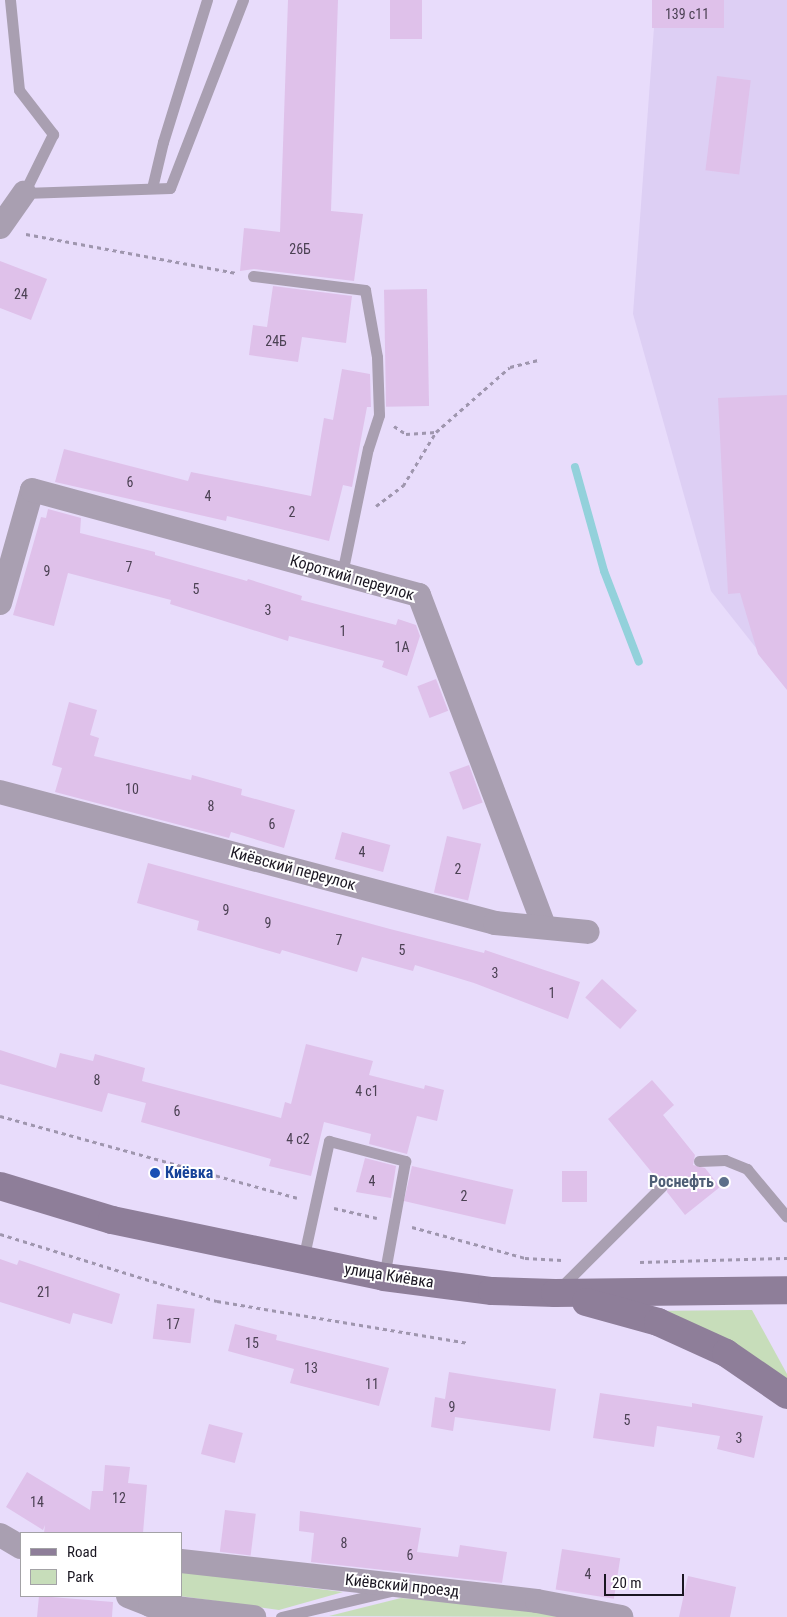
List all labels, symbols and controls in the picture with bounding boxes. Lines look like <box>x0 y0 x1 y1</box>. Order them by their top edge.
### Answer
house number: 139 с11 <box>665 6 709 22</box>
house number: 26Б <box>289 241 311 257</box>
house number: 24 <box>14 286 28 302</box>
house number: 24Б <box>265 333 287 349</box>
house number: 6 <box>127 474 133 490</box>
house number: 4 <box>205 488 211 504</box>
house number: 2 <box>289 504 295 520</box>
street label: Короткий переулок <box>288 551 416 605</box>
house number: 7 <box>126 559 132 575</box>
house number: 9 <box>44 563 50 579</box>
house number: 5 <box>193 581 199 597</box>
house number: 3 <box>265 602 271 618</box>
house number: 1 <box>340 623 346 639</box>
house number: 1А <box>395 639 409 655</box>
house number: 10 <box>125 781 139 797</box>
house number: 8 <box>208 798 214 814</box>
house number: 6 <box>269 816 275 832</box>
street label: Киёвский переулок <box>228 843 358 895</box>
house number: 4 <box>359 844 365 860</box>
house number: 2 <box>455 861 461 877</box>
house number: 9 <box>223 902 229 918</box>
house number: 9 <box>265 915 271 931</box>
house number: 7 <box>336 932 342 948</box>
house number: 5 <box>399 942 405 958</box>
house number: 3 <box>492 965 498 981</box>
house number: 1 <box>549 985 555 1001</box>
house number: 8 <box>94 1072 100 1088</box>
house number: 4 с1 <box>355 1083 379 1099</box>
house number: 6 <box>174 1103 180 1119</box>
house number: 4 с2 <box>286 1131 310 1147</box>
place label: Киёвка <box>165 1163 213 1183</box>
marker: Киёвка <box>149 1167 161 1179</box>
place label: Роснефть <box>649 1172 714 1192</box>
house number: 4 <box>369 1173 375 1189</box>
marker: Роснефть <box>718 1176 730 1188</box>
house number: 2 <box>461 1188 467 1204</box>
street label: улица Киёвка <box>343 1259 435 1293</box>
house number: 21 <box>37 1284 51 1300</box>
house number: 17 <box>166 1316 180 1332</box>
house number: 15 <box>245 1335 259 1351</box>
house number: 13 <box>304 1360 318 1376</box>
house number: 11 <box>365 1376 379 1392</box>
house number: 9 <box>449 1399 455 1415</box>
house number: 5 <box>624 1412 630 1428</box>
house number: 3 <box>736 1430 742 1446</box>
house number: 12 <box>112 1490 126 1506</box>
house number: 14 <box>30 1494 44 1510</box>
legend <box>20 1532 182 1597</box>
house number: 8 <box>341 1535 347 1551</box>
text: Road <box>67 1543 97 1561</box>
house number: 6 <box>407 1547 413 1563</box>
scale bar <box>607 1564 687 1596</box>
house number: 4 <box>585 1566 591 1582</box>
text: Park <box>67 1568 94 1586</box>
street label: Киёвский проезд <box>344 1570 460 1602</box>
text: 20 m <box>612 1574 642 1592</box>

